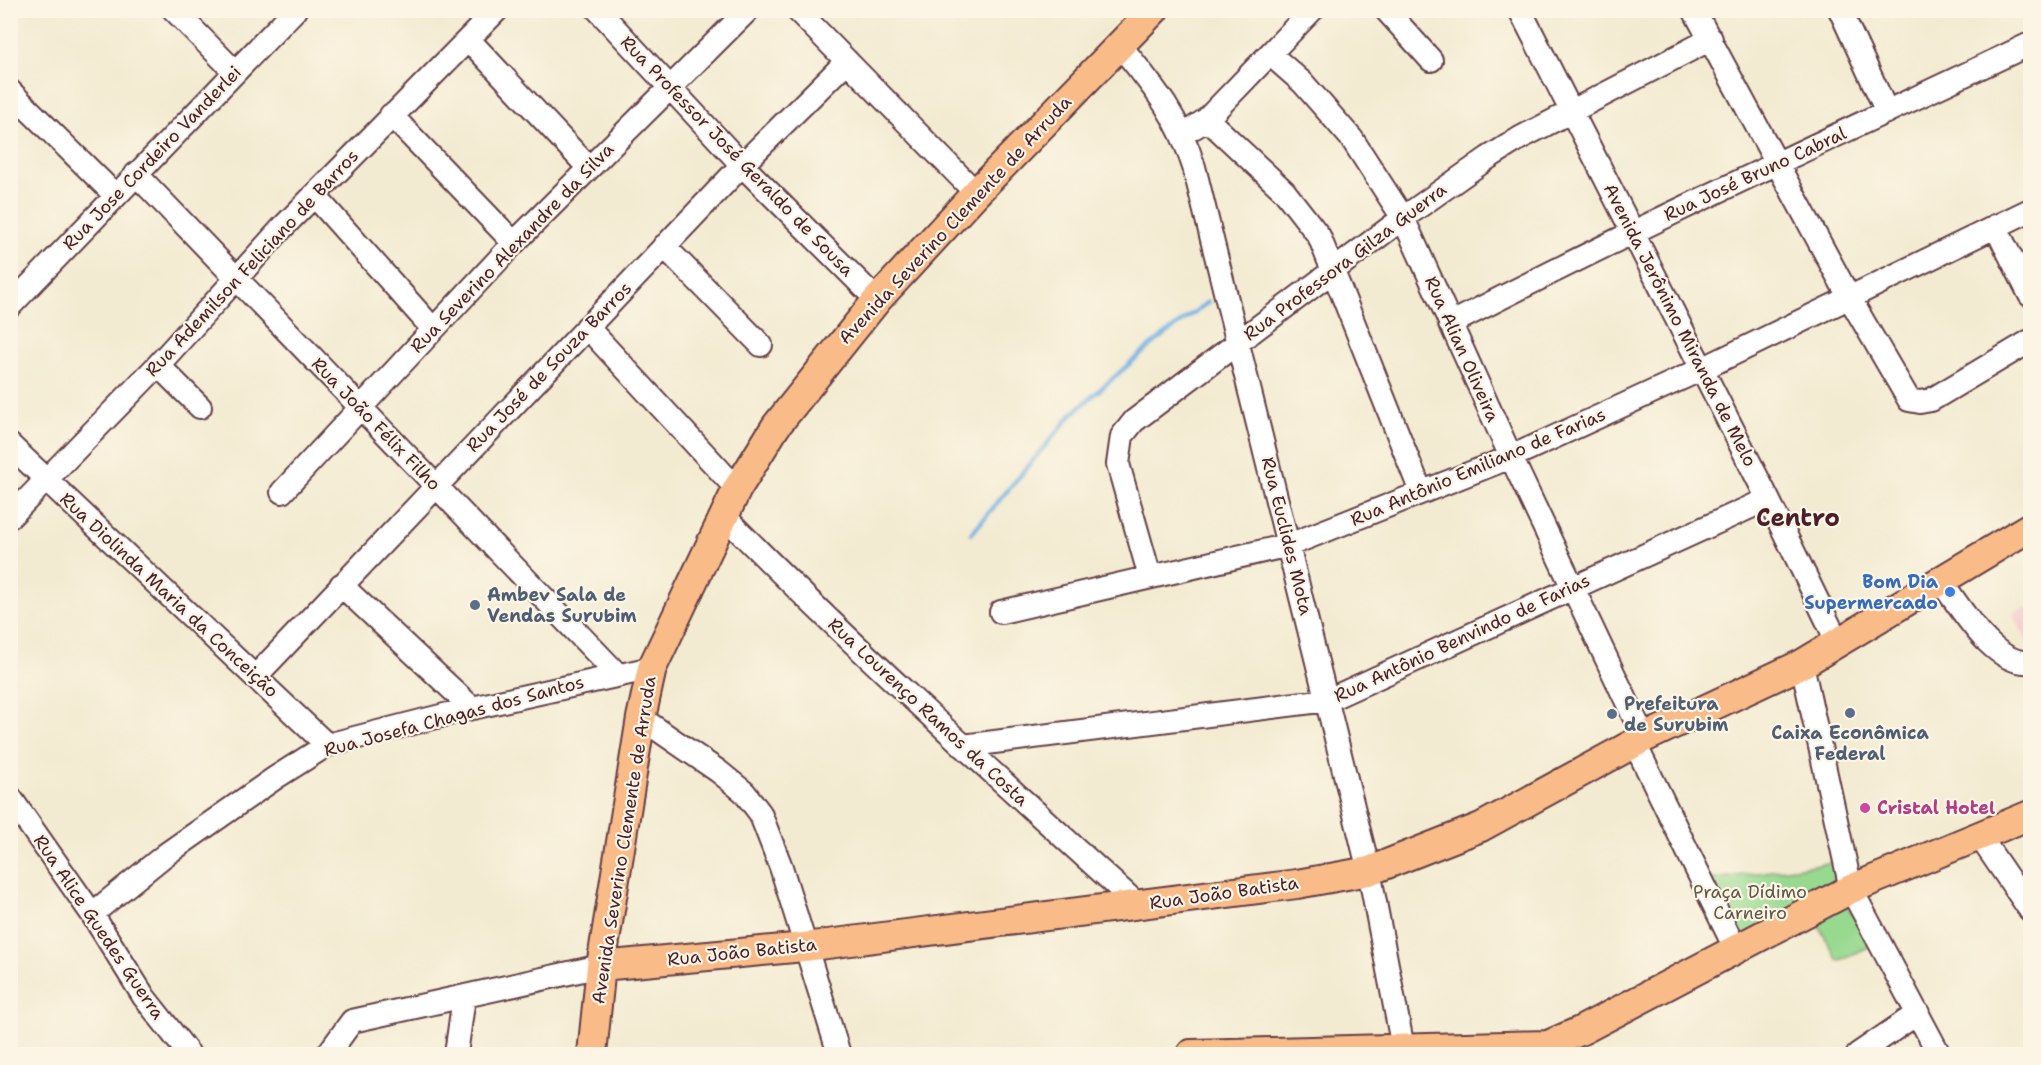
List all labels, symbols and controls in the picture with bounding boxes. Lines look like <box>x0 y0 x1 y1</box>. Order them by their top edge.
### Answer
street label: Rua Professor José Geraldo de Sousa <box>615 30 859 282</box>
street label: Rua Jose Cordeiro Vanderlei <box>57 61 247 255</box>
street label: Avenida Severino Clemente de Arruda <box>833 91 1077 349</box>
street label: Rua José Bruno Cabral <box>1660 121 1851 227</box>
street label: Rua Severino Alexandre da Silva <box>405 138 619 358</box>
street label: Rua Ademilson Feliciano de Barros <box>140 144 364 382</box>
street label: Rua Professora Gilza Guerra <box>1239 178 1451 346</box>
street label: Avenida Jerônimo Miranda de Melo <box>1598 179 1762 471</box>
street label: Rua Alian Oliveira <box>1419 272 1505 426</box>
street label: Rua José de Souza Barros <box>461 277 637 457</box>
street label: Rua João Félix Filho <box>306 352 446 496</box>
street label: Rua Antônio Emiliano de Farias <box>1347 402 1609 532</box>
street label: Rua Euclides Mota <box>1256 454 1318 618</box>
street label: Rua Diolinda Maria da Conceição <box>55 487 283 703</box>
district label: Centro <box>1756 502 1840 534</box>
street label: Rua Antônio Benvindo de Farias <box>1330 568 1594 708</box>
place label: Bom Dia Supermercado <box>1804 570 1939 615</box>
place label: Ambev Sala de Vendas Surubim <box>487 583 637 628</box>
marker: Bom Dia Supermercado <box>1943 585 1957 599</box>
marker: Ambev Sala de Vendas Surubim <box>468 598 482 612</box>
street label: Rua Lourenço Ramos da Costa <box>823 613 1033 811</box>
street label: Rua Josefa Chagas dos Santos <box>321 670 587 762</box>
street label: Avenida Severino Clemente de Arruda <box>586 674 662 1006</box>
place label: Prefeitura de Surubim <box>1624 692 1729 737</box>
marker: Caixa Econômica Federal <box>1843 706 1857 720</box>
marker: Prefeitura de Surubim <box>1605 707 1619 721</box>
place label: Caixa Econômica Federal <box>1771 721 1929 766</box>
place label: Cristal Hotel <box>1877 796 1995 820</box>
marker: Cristal Hotel <box>1858 801 1872 815</box>
street label: Rua Alice Guedes Guerra <box>28 830 170 1024</box>
street label: Rua João Batista <box>1148 871 1300 915</box>
park label: Praça Dídimo Carneiro <box>1693 880 1807 925</box>
street label: Rua João Batista <box>666 932 818 972</box>

